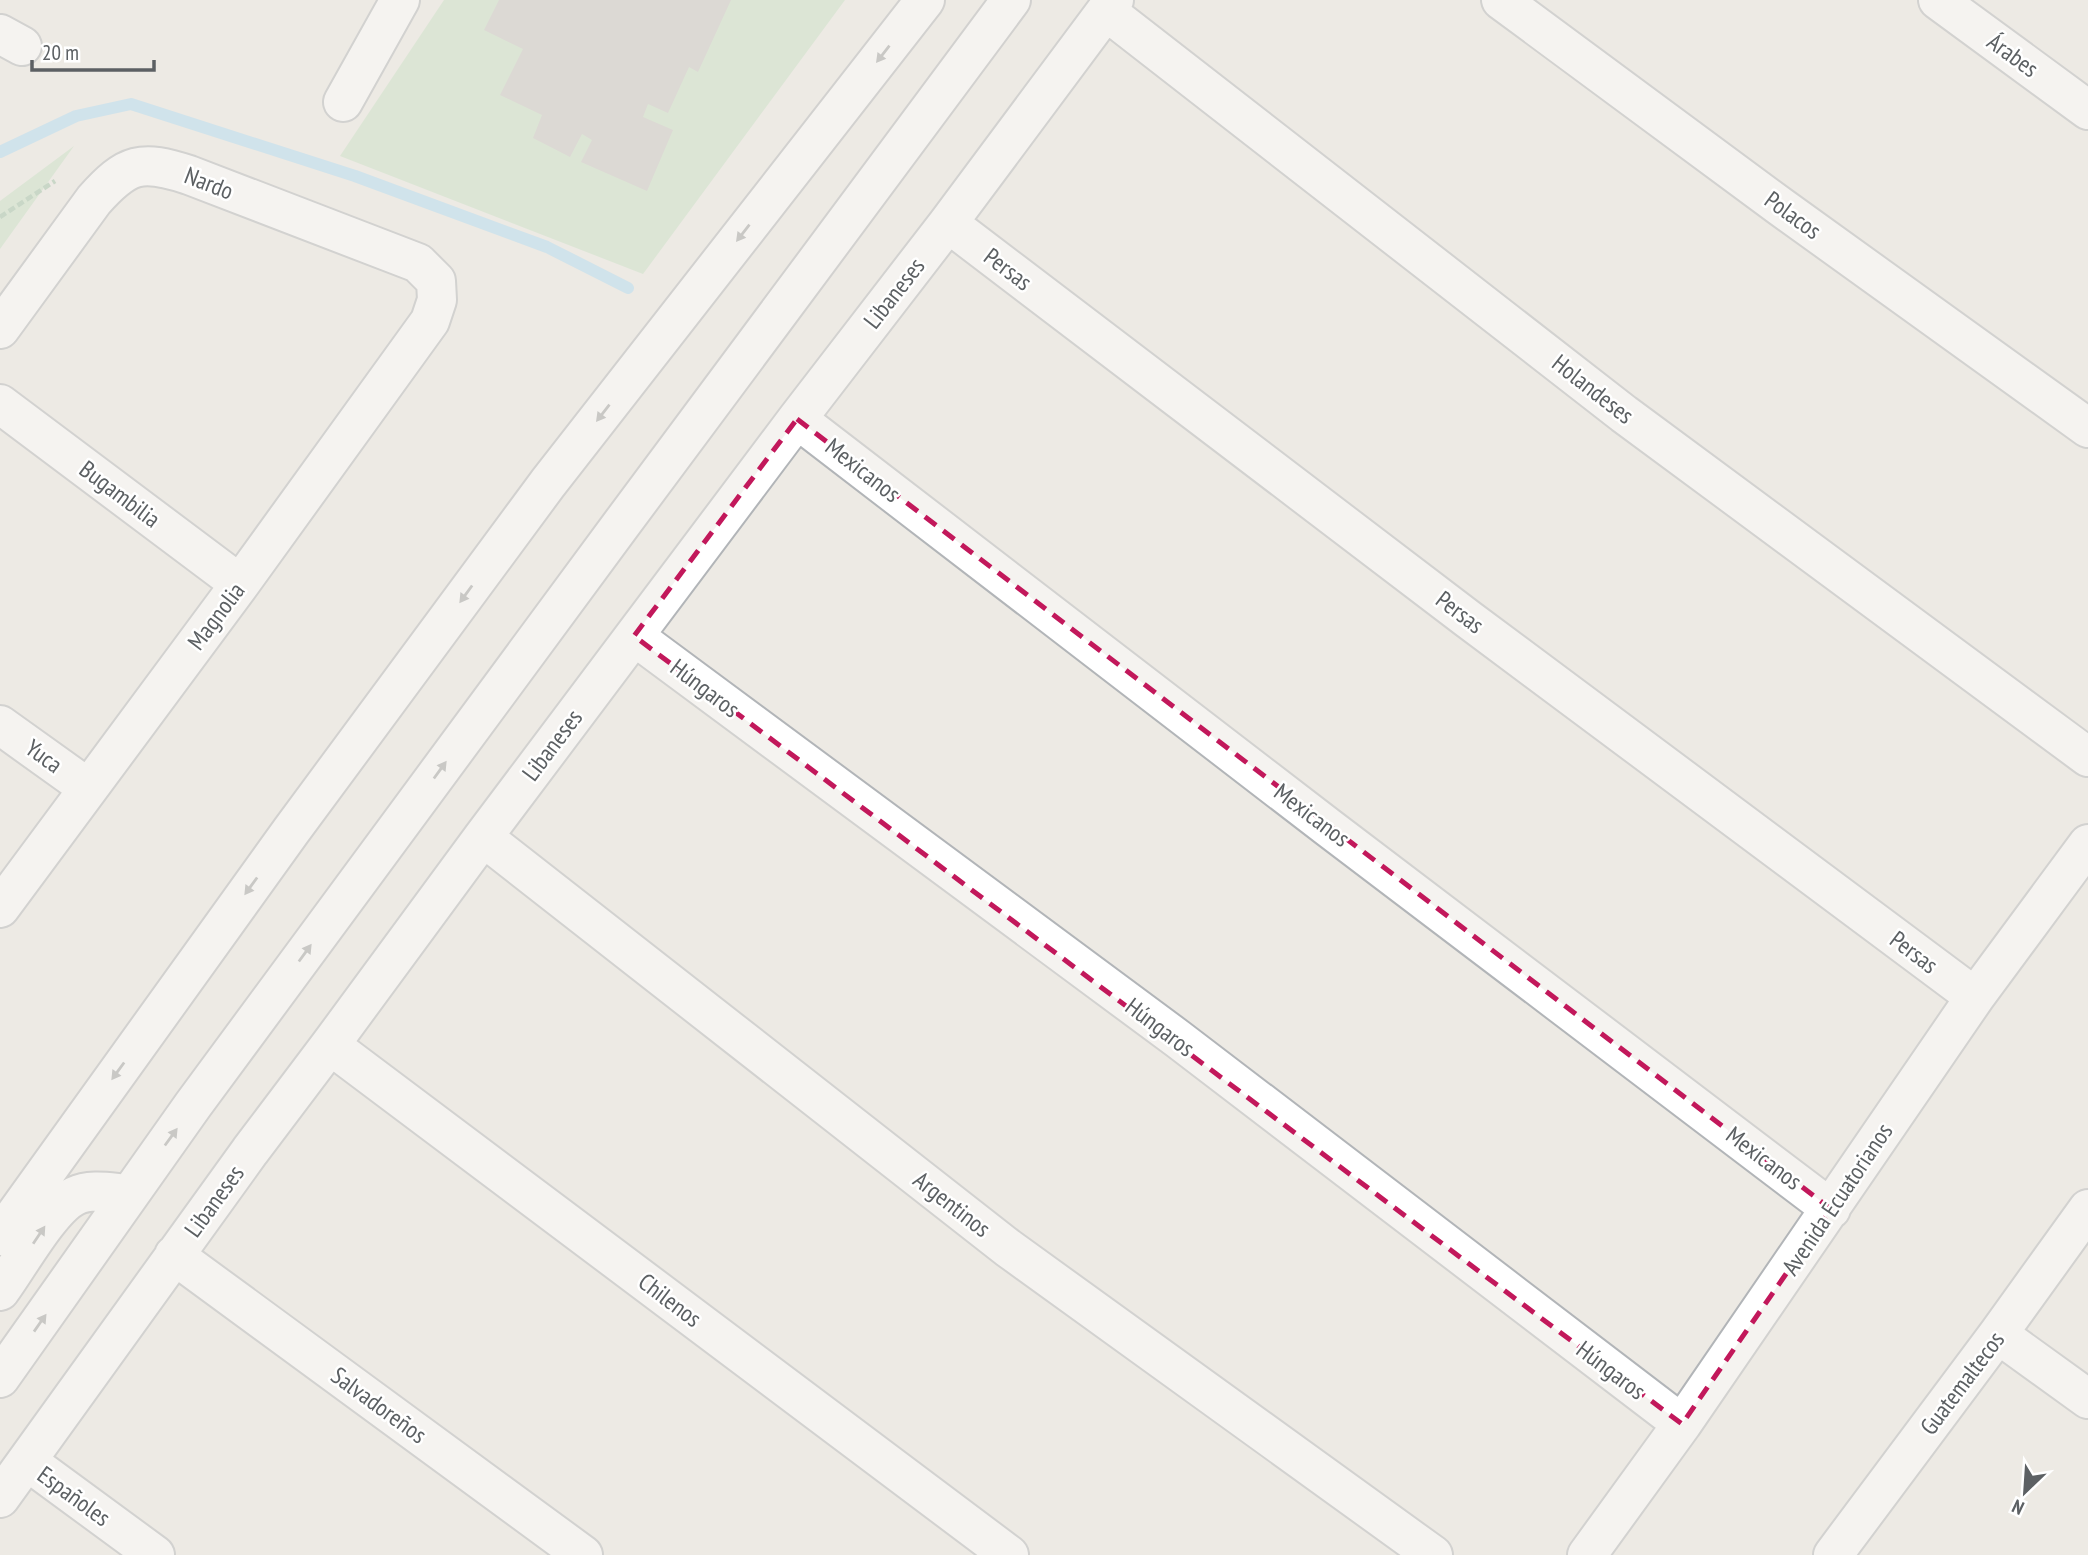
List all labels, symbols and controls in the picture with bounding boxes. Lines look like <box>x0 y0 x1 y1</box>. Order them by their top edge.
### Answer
street label: Árabes <box>1981 26 2045 84</box>
scale bar <box>32 28 154 72</box>
text: 20 m <box>42 39 79 66</box>
one-way arrow <box>875 44 890 62</box>
street label: Nardo <box>180 160 238 206</box>
street label: Polacos <box>1759 184 1827 246</box>
one-way arrow <box>735 224 750 242</box>
street label: Persas <box>978 241 1038 297</box>
street label: Libaneses <box>857 251 931 335</box>
street label: Holandeses <box>1546 347 1640 431</box>
one-way arrow <box>595 403 610 421</box>
street label: Mexicanos <box>819 431 907 509</box>
street label: Bugambilia <box>73 454 167 534</box>
street label: Magnolia <box>181 576 251 656</box>
street label: Persas <box>1430 584 1490 640</box>
one-way arrow <box>459 585 473 603</box>
street label: Húngaros <box>664 652 746 724</box>
street label: Libaneses <box>515 703 589 787</box>
street label: Yuca <box>19 732 69 780</box>
one-way arrow <box>433 761 447 779</box>
street label: Mexicanos <box>1268 776 1356 854</box>
one-way arrow <box>244 877 258 896</box>
street label: Persas <box>1884 924 1944 980</box>
one-way arrow <box>298 944 312 962</box>
street label: Húngaros <box>1119 991 1201 1063</box>
one-way arrow <box>111 1062 125 1080</box>
street label: Avenida Ecuatorianos <box>1775 1117 1899 1281</box>
street label: Mexicanos <box>1720 1119 1808 1197</box>
one-way arrow <box>164 1127 178 1146</box>
street label: Libaneses <box>177 1159 251 1243</box>
street label: Argentinos <box>907 1164 997 1244</box>
one-way arrow <box>32 1225 45 1245</box>
street label: Chilenos <box>632 1266 708 1334</box>
one-way arrow <box>33 1314 47 1332</box>
street label: Guatemaltecos <box>1913 1325 2011 1441</box>
street label: Húngaros <box>1570 1334 1652 1406</box>
street label: Salvadoreños <box>325 1360 433 1450</box>
north arrow <box>1990 1457 2060 1527</box>
street label: Españoles <box>31 1459 117 1533</box>
text: N <box>2008 1494 2028 1520</box>

